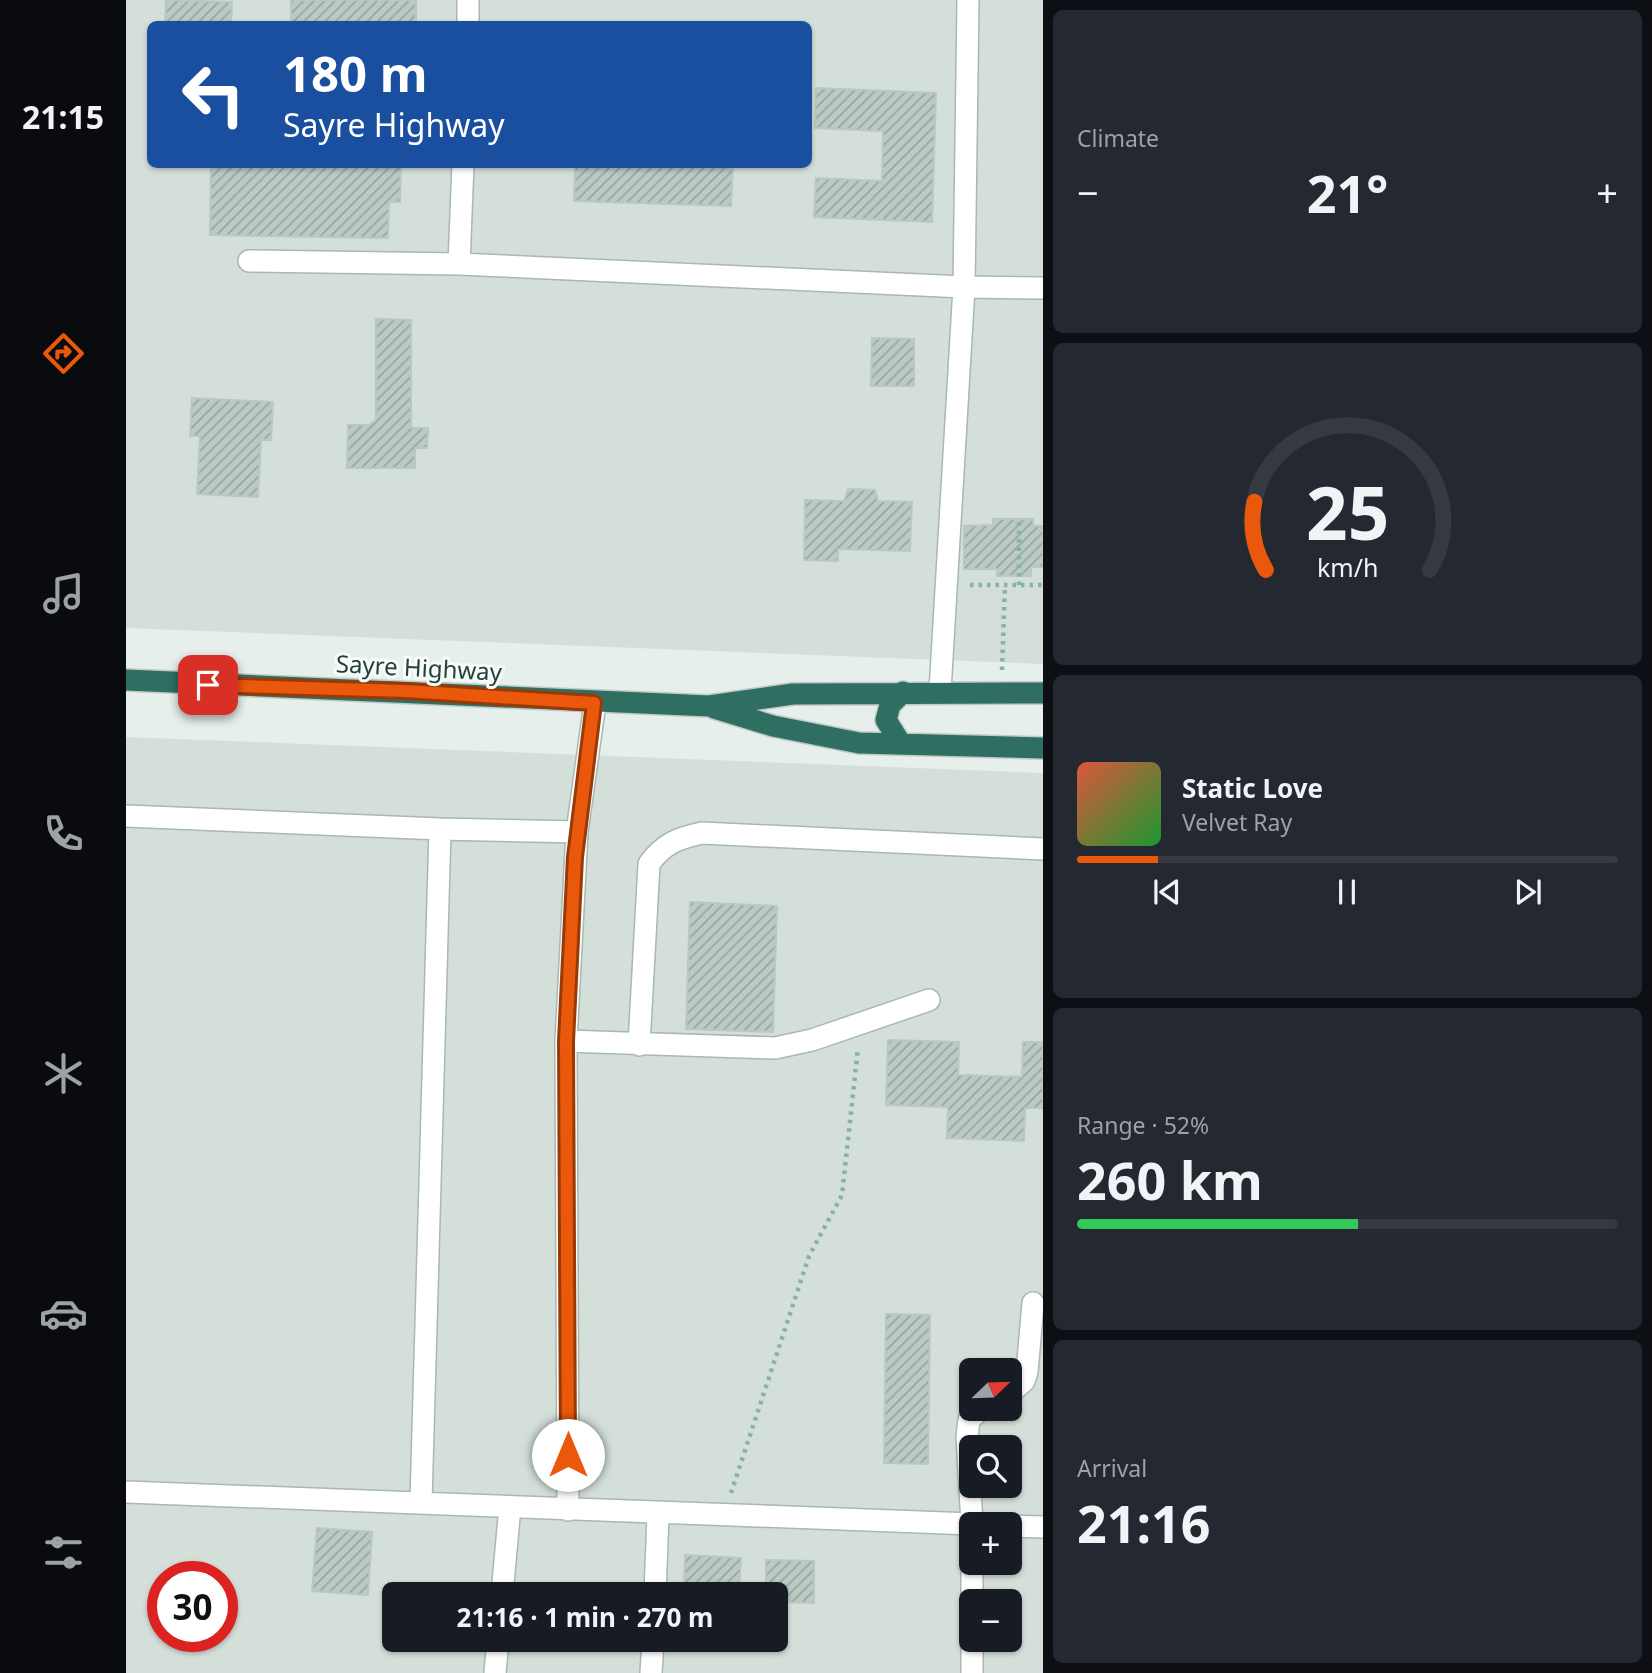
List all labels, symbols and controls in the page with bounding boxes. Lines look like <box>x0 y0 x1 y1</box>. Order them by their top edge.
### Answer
text: 180 m <box>283 40 428 106</box>
icon: left <box>168 49 259 140</box>
text: 21:15 <box>22 95 104 138</box>
text: Sayre Highway <box>283 103 505 146</box>
text: Climate <box>1077 122 1159 154</box>
text: 21° <box>1307 157 1388 228</box>
text: − <box>1077 166 1099 218</box>
text: + <box>1596 166 1618 218</box>
icon: directions <box>39 329 88 378</box>
text: 25 <box>1306 462 1389 561</box>
text: km/h <box>1317 550 1378 584</box>
icon: music <box>39 569 88 618</box>
street label: Sayre Highway <box>335 646 504 688</box>
pin <box>178 655 238 715</box>
icon: arrive <box>189 666 227 704</box>
text: Static Love <box>1182 770 1323 806</box>
text: Velvet Ray <box>1182 806 1292 838</box>
icon: phone <box>39 809 88 858</box>
icon: previous <box>1148 873 1186 911</box>
icon: pause <box>1328 873 1366 911</box>
icon: next <box>1509 873 1547 911</box>
icon: climate <box>39 1049 88 1098</box>
text: Range · 52% <box>1077 1109 1209 1141</box>
text: 260 km <box>1077 1144 1263 1215</box>
icon: car <box>39 1289 88 1338</box>
north arrow <box>959 1358 1022 1421</box>
map controls <box>959 1358 1022 1652</box>
position arrow <box>531 1418 605 1492</box>
button: search <box>959 1435 1022 1498</box>
text: Arrival <box>1077 1452 1147 1484</box>
text: 21:16 <box>1077 1487 1211 1558</box>
button: + <box>959 1512 1022 1575</box>
icon: filters <box>39 1528 88 1577</box>
speed limit sign: 30 <box>147 1561 238 1652</box>
button: − <box>959 1589 1022 1652</box>
text: 21:16 · 1 min · 270 m <box>457 1599 713 1635</box>

